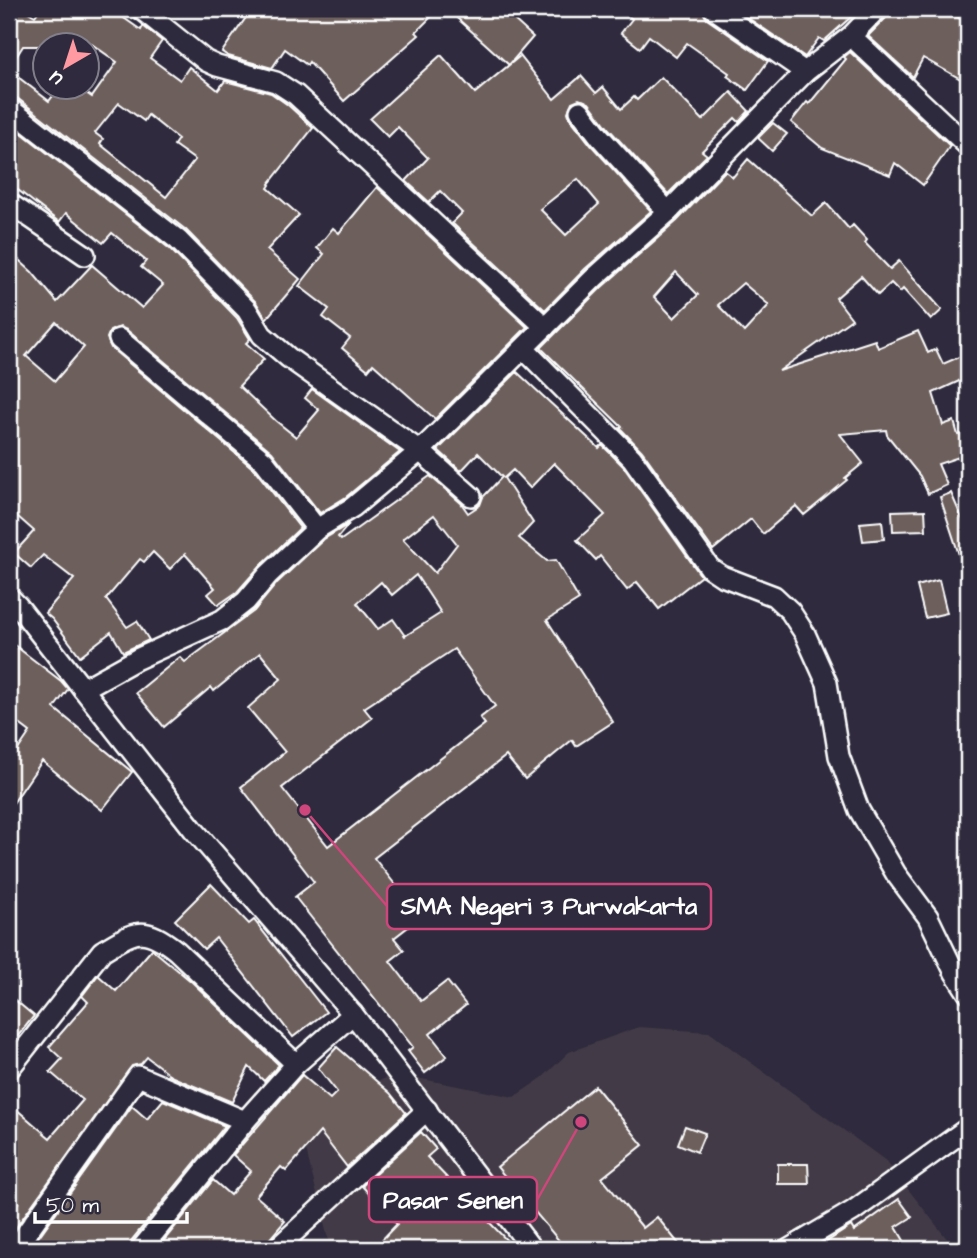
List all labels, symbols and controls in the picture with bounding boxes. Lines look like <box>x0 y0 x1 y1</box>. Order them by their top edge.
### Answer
north arrow <box>32 32 102 102</box>
text: U <box>43 64 69 92</box>
callout: SMA Negeri 3 Purwakarta <box>387 884 711 929</box>
text: SMA Negeri 3 Purwakarta <box>400 890 698 925</box>
callout: Pasar Senen <box>369 1177 537 1222</box>
scale bar <box>35 1181 187 1225</box>
text: Pasar Senen <box>383 1184 523 1218</box>
text: 50 m <box>46 1191 100 1220</box>

